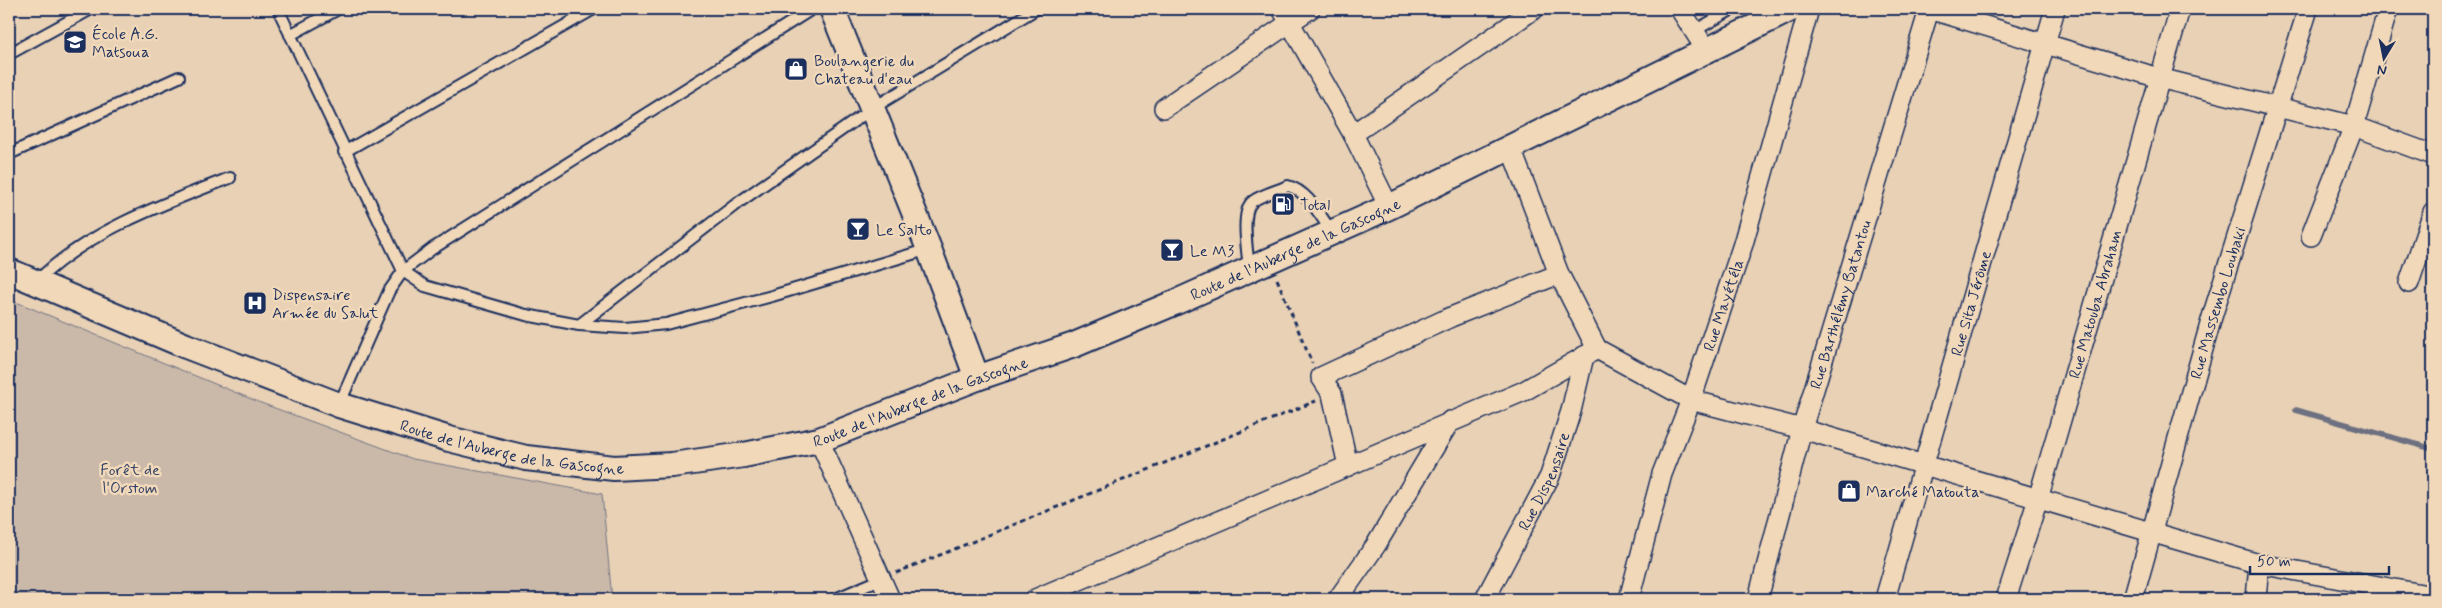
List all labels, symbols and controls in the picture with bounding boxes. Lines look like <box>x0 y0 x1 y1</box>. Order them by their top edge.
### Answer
place label: École A.G. Matsoua <box>92 24 158 63</box>
school or university icon: École A.G. Matsoua <box>62 29 88 55</box>
north arrow <box>2360 32 2410 82</box>
place label: Boulangerie du Chateau d'eau <box>814 51 914 90</box>
shop icon: Boulangerie du Chateau d'eau <box>783 56 809 82</box>
text: N <box>2376 60 2388 79</box>
fuel station icon: Total <box>1270 191 1296 217</box>
street label: Route de l'Auberge de la Gascogne <box>1187 194 1405 306</box>
place label: Total <box>1300 195 1330 216</box>
bar icon: Le Salto <box>845 216 871 242</box>
street label: Rue Barthélémy Batantou <box>1806 218 1877 392</box>
place label: Le Salto <box>876 220 932 241</box>
street label: Rue Massembo Loubaki <box>2186 224 2252 382</box>
street label: Rue Matouba Abraham <box>2064 228 2127 381</box>
bar icon: Le M3 <box>1159 237 1185 263</box>
place label: Le M3 <box>1190 241 1234 262</box>
street label: Rue Sita Jérôme <box>1947 248 1997 359</box>
street label: Rue Mayétéla <box>1699 257 1749 354</box>
place label: Dispensaire Armée du Salut <box>272 285 379 324</box>
hospital icon: Dispensaire Armée du Salut <box>242 290 268 316</box>
street label: Route de l'Auberge de la Gascogne <box>812 352 1031 453</box>
street label: Route de l'Auberge de la Gascogne <box>397 415 625 480</box>
street label: Rue Dispensaire <box>1514 430 1576 535</box>
park label: Forêt de l'Orstom <box>100 460 160 499</box>
shop icon: Marché Matouta <box>1836 478 1862 504</box>
place label: Marché Matouta <box>1866 482 1980 503</box>
scale bar <box>2250 543 2388 575</box>
text: 50 m <box>2257 552 2291 572</box>

